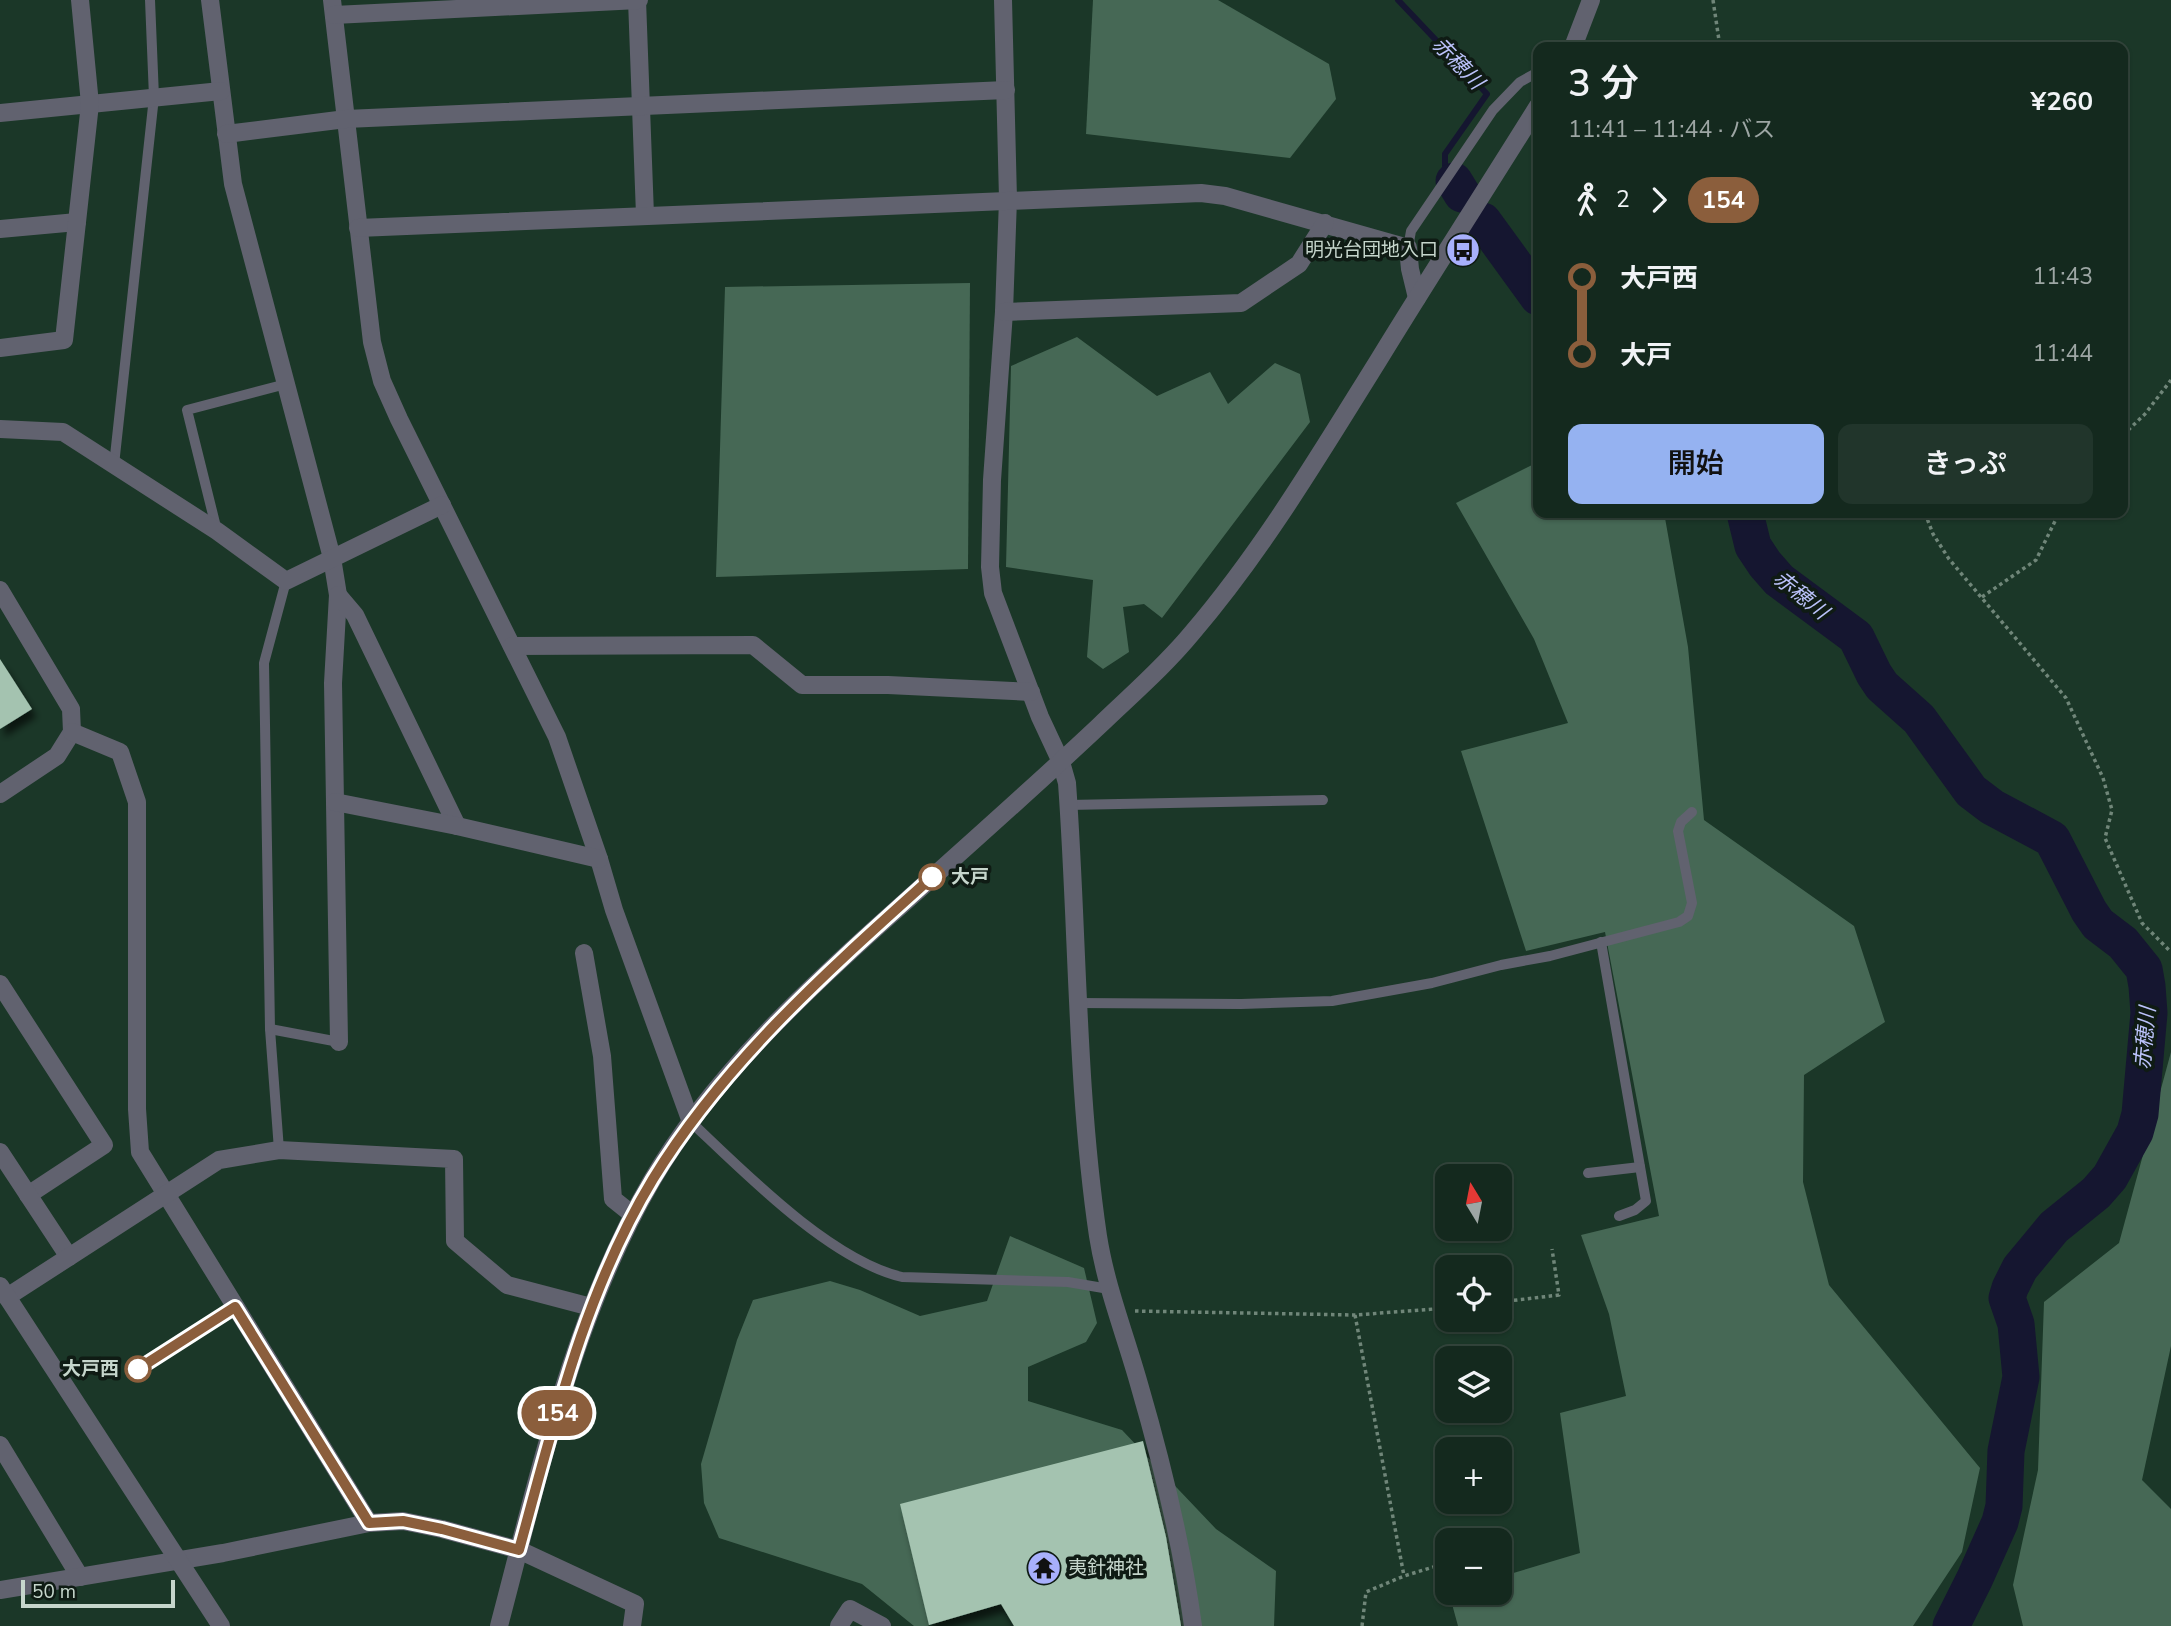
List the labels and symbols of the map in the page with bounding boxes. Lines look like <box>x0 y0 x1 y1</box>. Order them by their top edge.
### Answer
water label: 赤穂川 <box>1426 31 1491 97</box>
bus stop icon: 明光台団地入口 <box>1444 231 1482 269</box>
place label: 明光台団地入口 <box>1305 237 1438 263</box>
water label: 赤穂川 <box>1768 564 1836 627</box>
marker: 大戸 <box>919 864 945 890</box>
place label: 大戸 <box>951 864 989 890</box>
water label: 赤穂川 <box>2128 1003 2162 1071</box>
north arrow <box>1435 1164 1512 1241</box>
place label: 大戸西 <box>62 1356 119 1382</box>
marker: 大戸西 <box>125 1356 151 1382</box>
line badge: 154 <box>517 1390 597 1436</box>
temple icon: 夷針神社 <box>1025 1549 1063 1587</box>
place label: 夷針神社 <box>1068 1555 1144 1581</box>
scale bar <box>21 1577 175 1609</box>

